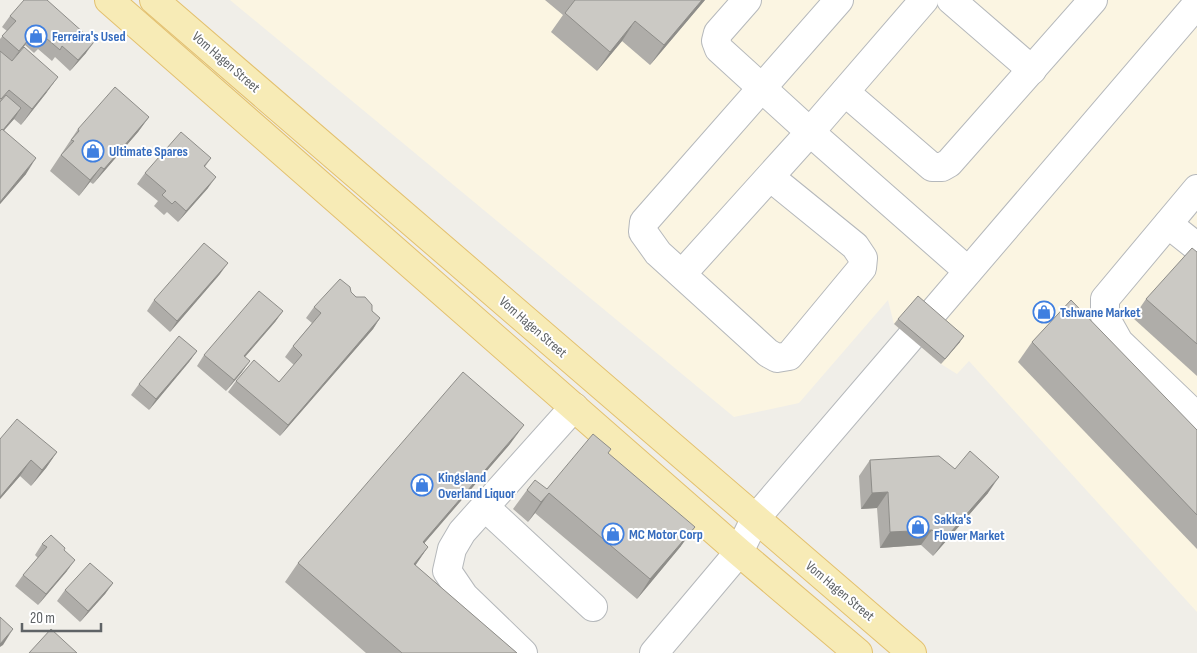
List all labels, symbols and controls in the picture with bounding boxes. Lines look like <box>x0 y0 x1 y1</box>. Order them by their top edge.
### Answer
shop icon: Ferreira's Used <box>24 24 48 48</box>
place label: Ferreira's Used <box>52 28 126 45</box>
street label: Vom Hagen Street <box>189 28 263 96</box>
shop icon: Ultimate Spares <box>81 139 105 163</box>
place label: Ultimate Spares <box>109 143 188 160</box>
street label: Vom Hagen Street <box>496 293 570 361</box>
shop icon: Tshwane Market <box>1032 300 1056 324</box>
place label: Tshwane Market <box>1060 304 1141 321</box>
place label: Kingsland Overland Liquor <box>438 469 516 502</box>
shop icon: Kingsland Overland Liquor <box>410 473 434 497</box>
place label: Sakka's Flower Market <box>934 511 1005 544</box>
shop icon: Sakka's Flower Market <box>906 515 930 539</box>
shop icon: MC Motor Corp <box>601 522 625 546</box>
place label: MC Motor Corp <box>629 526 703 543</box>
street label: Vom Hagen Street <box>802 557 878 625</box>
scale bar <box>22 600 101 632</box>
text: 20 m <box>30 609 55 628</box>

